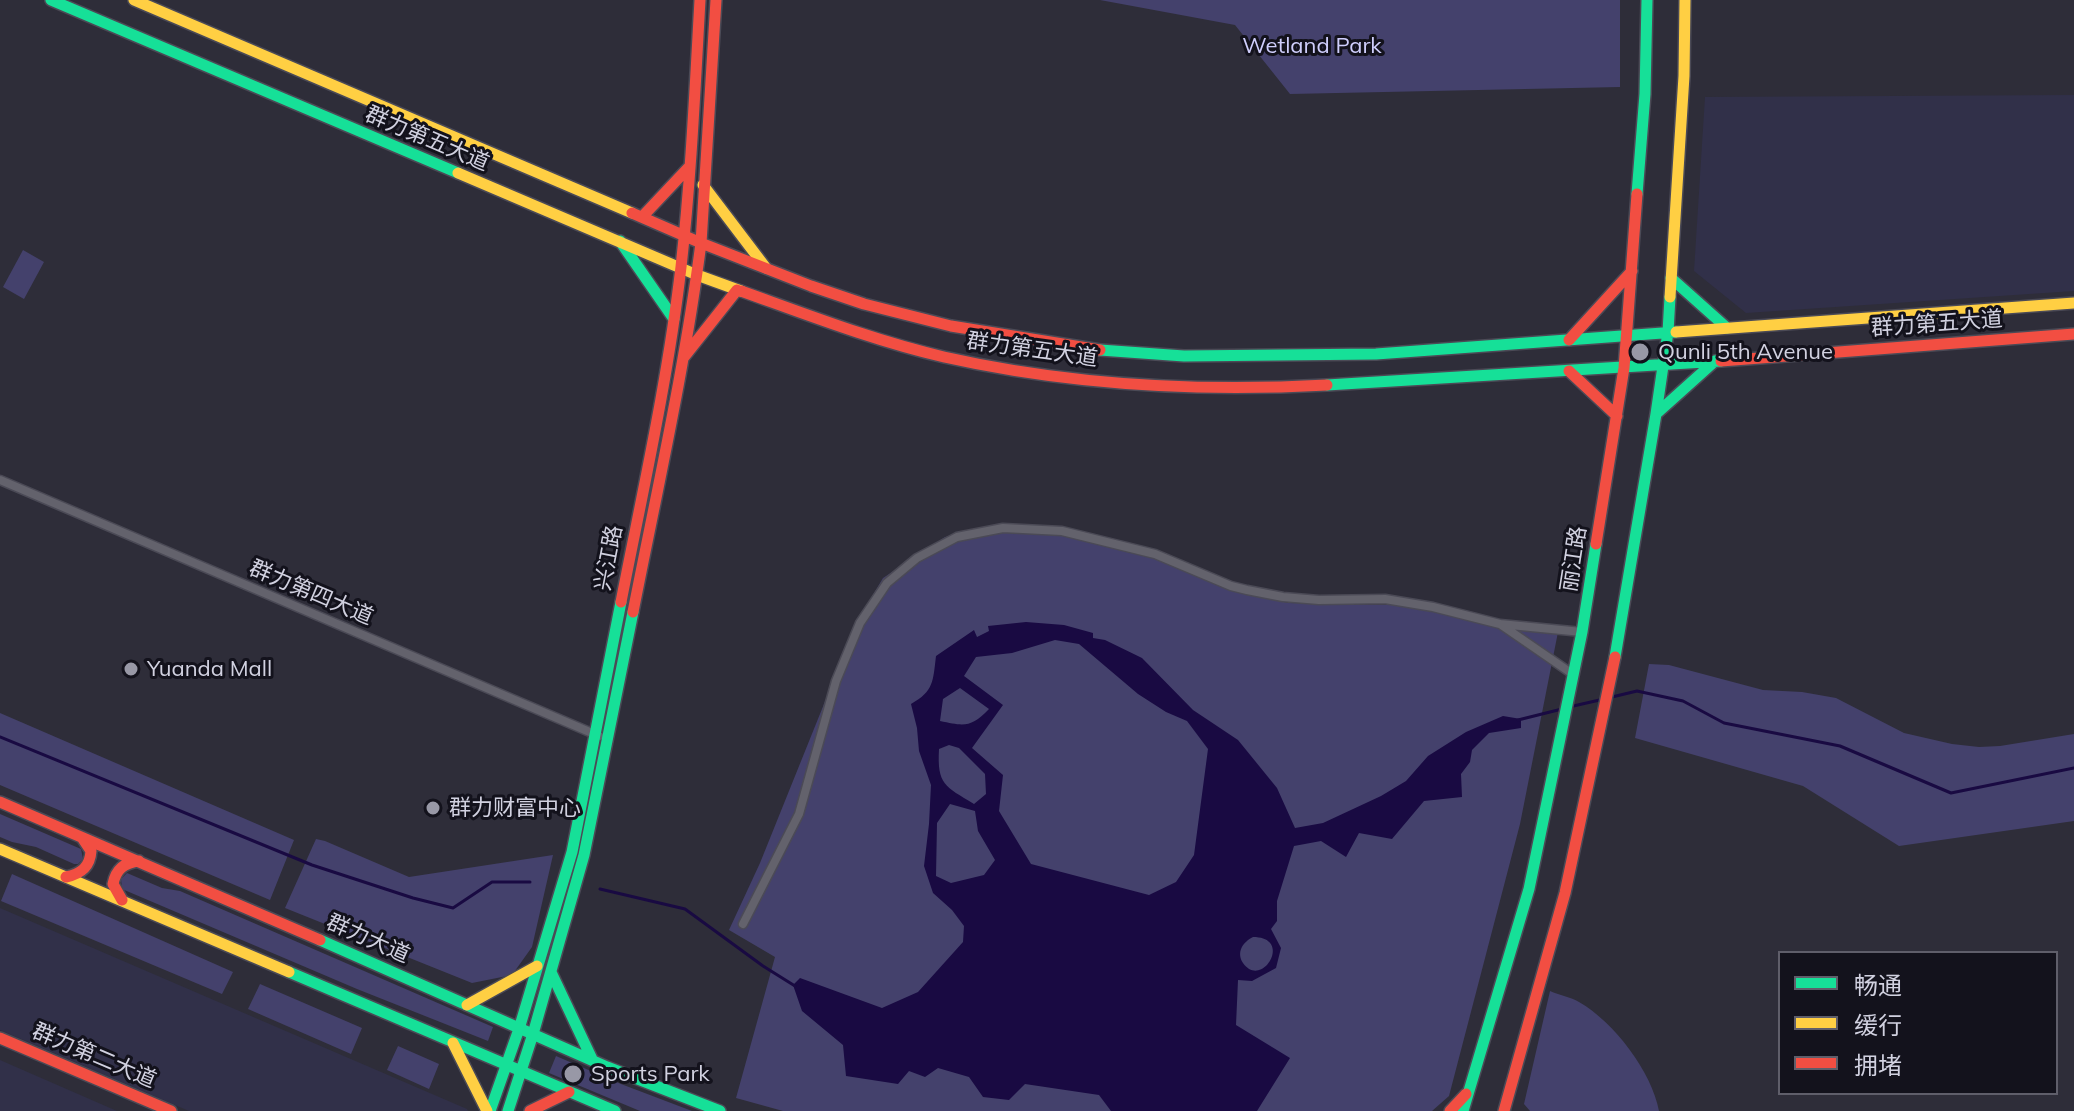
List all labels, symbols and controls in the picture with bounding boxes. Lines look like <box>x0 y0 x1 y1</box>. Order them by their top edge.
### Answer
park label: Wetland Park <box>1242 33 1382 59</box>
street label: 群力第五大道 <box>361 101 493 177</box>
street label: 群力第五大道 <box>1870 306 2004 342</box>
street label: 群力第五大道 <box>965 328 1099 372</box>
place label: Qunli 5th Avenue <box>1658 339 1833 365</box>
marker: Qunli 5th Avenue <box>1629 341 1651 363</box>
street label: 兴江路 <box>590 523 628 593</box>
street label: 丽江路 <box>1556 524 1592 594</box>
street label: 群力第四大道 <box>245 555 377 631</box>
place label: Yuanda Mall <box>147 656 272 682</box>
marker: Yuanda Mall <box>122 660 140 678</box>
place label: 群力财富中心 <box>449 795 581 821</box>
marker: 群力财富中心 <box>424 799 442 817</box>
street label: 群力大道 <box>322 909 414 969</box>
legend <box>1778 951 2058 1095</box>
text: 畅通 <box>1854 970 1902 1000</box>
text: 缓行 <box>1854 1010 1902 1040</box>
street label: 群力第二大道 <box>28 1018 160 1094</box>
text: 拥堵 <box>1854 1050 1902 1080</box>
place label: Sports Park <box>591 1061 710 1087</box>
marker: Sports Park <box>562 1063 584 1085</box>

